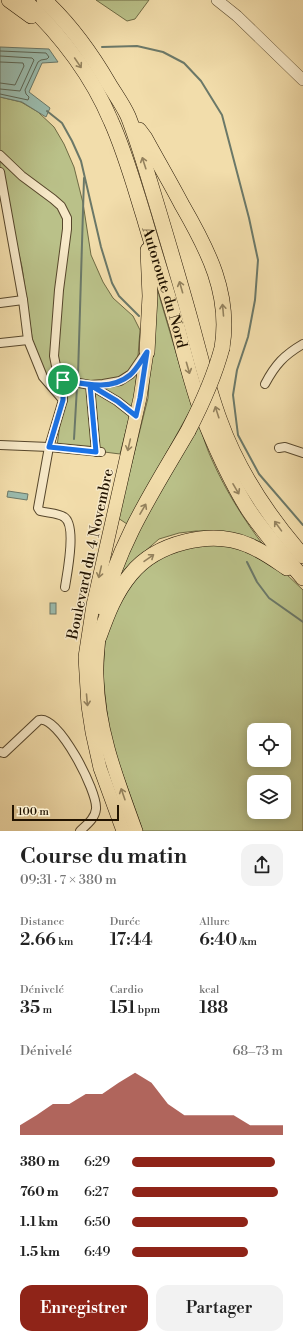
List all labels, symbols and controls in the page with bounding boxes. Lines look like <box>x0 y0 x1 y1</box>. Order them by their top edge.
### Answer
one-way arrow <box>74 57 82 68</box>
one-way arrow <box>140 156 147 169</box>
street label: Autoroute du Nord <box>137 223 191 351</box>
one-way arrow <box>177 281 184 294</box>
one-way arrow <box>219 304 227 317</box>
one-way arrow <box>185 361 192 374</box>
pin <box>46 363 80 397</box>
icon: arrive <box>52 369 74 391</box>
one-way arrow <box>213 406 220 419</box>
one-way arrow <box>125 438 133 451</box>
street label: Boulevard du 4 Novembre <box>63 467 118 642</box>
one-way arrow <box>233 483 241 495</box>
one-way arrow <box>140 503 148 515</box>
one-way arrow <box>274 521 283 532</box>
one-way arrow <box>143 554 154 562</box>
one-way arrow <box>96 565 104 578</box>
one-way arrow <box>84 693 91 706</box>
map controls <box>247 723 291 819</box>
button: locate <box>247 723 291 767</box>
button: layers <box>247 775 291 819</box>
one-way arrow <box>119 788 126 801</box>
scale bar <box>12 803 119 822</box>
text: 100 m <box>18 805 49 819</box>
text: Course du matin <box>20 843 187 870</box>
button: share <box>241 844 283 886</box>
text: 09:31 · 7 × 380 m <box>20 872 117 888</box>
text: Distance <box>20 915 64 929</box>
text: Durée <box>110 915 140 929</box>
text: Allure <box>199 915 230 929</box>
text: 2.66 <box>20 929 56 951</box>
text: 17:44 <box>110 929 153 951</box>
text: 6:40 <box>199 929 237 951</box>
text: km <box>56 935 74 949</box>
text: /km <box>237 935 257 949</box>
text: Dénivelé <box>20 983 64 997</box>
text: Cardio <box>110 983 144 997</box>
text: kcal <box>199 983 219 997</box>
text: 35 <box>20 997 40 1019</box>
text: 151 <box>110 997 136 1019</box>
text: 188 <box>199 997 228 1019</box>
text: m <box>40 1003 52 1017</box>
text: bpm <box>136 1003 160 1017</box>
text: Dénivelé <box>20 1043 72 1059</box>
text: 68–73 m <box>232 1043 283 1059</box>
text: 380 m <box>20 1154 59 1170</box>
text: 6:29 <box>84 1154 110 1170</box>
text: 760 m <box>20 1184 59 1200</box>
text: 6:27 <box>84 1184 109 1200</box>
text: 1.1 km <box>20 1214 58 1230</box>
text: 6:50 <box>84 1214 111 1230</box>
text: 1.5 km <box>20 1244 60 1260</box>
text: 6:49 <box>84 1244 110 1260</box>
button: Enregistrer <box>20 1285 148 1331</box>
button: Partager <box>156 1285 283 1331</box>

